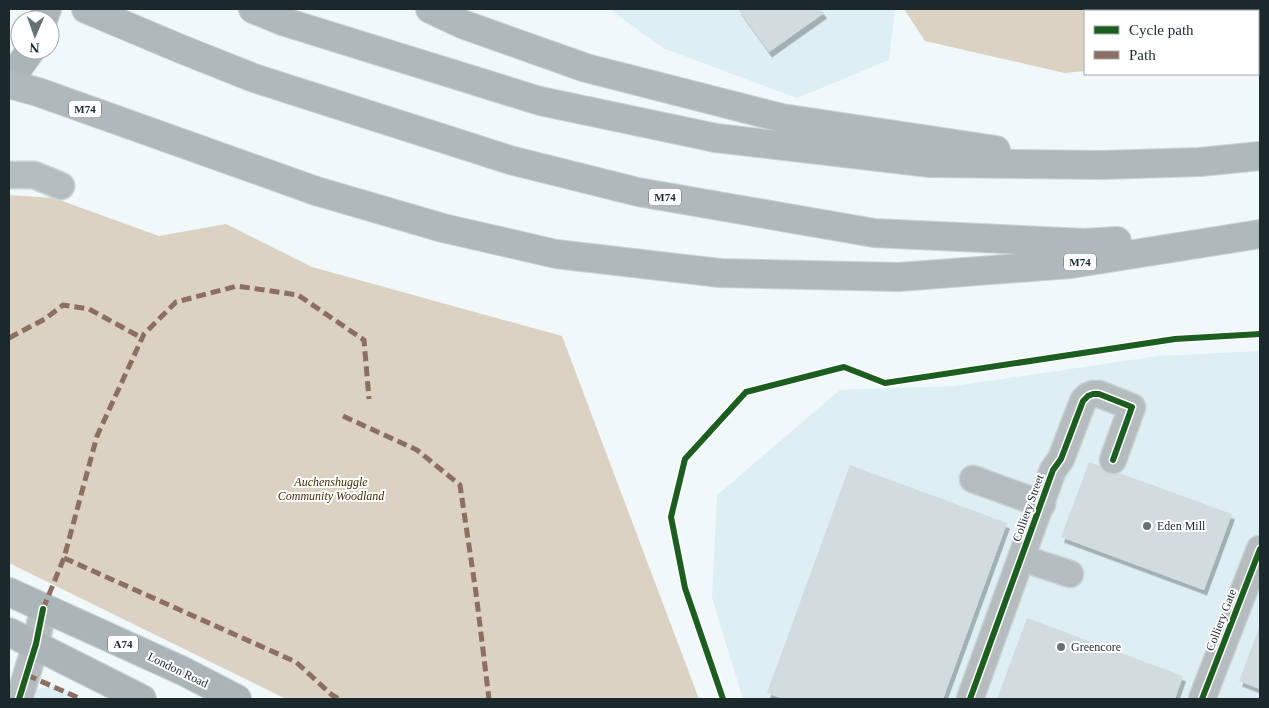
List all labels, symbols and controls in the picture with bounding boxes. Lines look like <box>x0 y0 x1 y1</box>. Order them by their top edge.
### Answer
north arrow <box>10 10 60 60</box>
legend <box>1084 10 1259 75</box>
text: Cycle path <box>1129 22 1194 38</box>
text: N <box>29 40 40 55</box>
text: Path <box>1129 47 1156 63</box>
road number: M74 <box>69 100 101 118</box>
road number: M74 <box>649 188 681 206</box>
road number: M74 <box>1064 253 1096 270</box>
street label: Colliery Street <box>1009 472 1047 543</box>
park label: Auchenshuggle Community Woodland <box>278 475 385 503</box>
place label: Eden Mill <box>1157 519 1206 533</box>
marker: Eden Mill <box>1141 520 1153 532</box>
street label: Colliery Gate <box>1203 587 1239 653</box>
road number: A74 <box>108 636 138 652</box>
place label: Greencore <box>1071 640 1121 654</box>
marker: Greencore <box>1055 641 1067 653</box>
street label: London Road <box>145 649 211 691</box>

